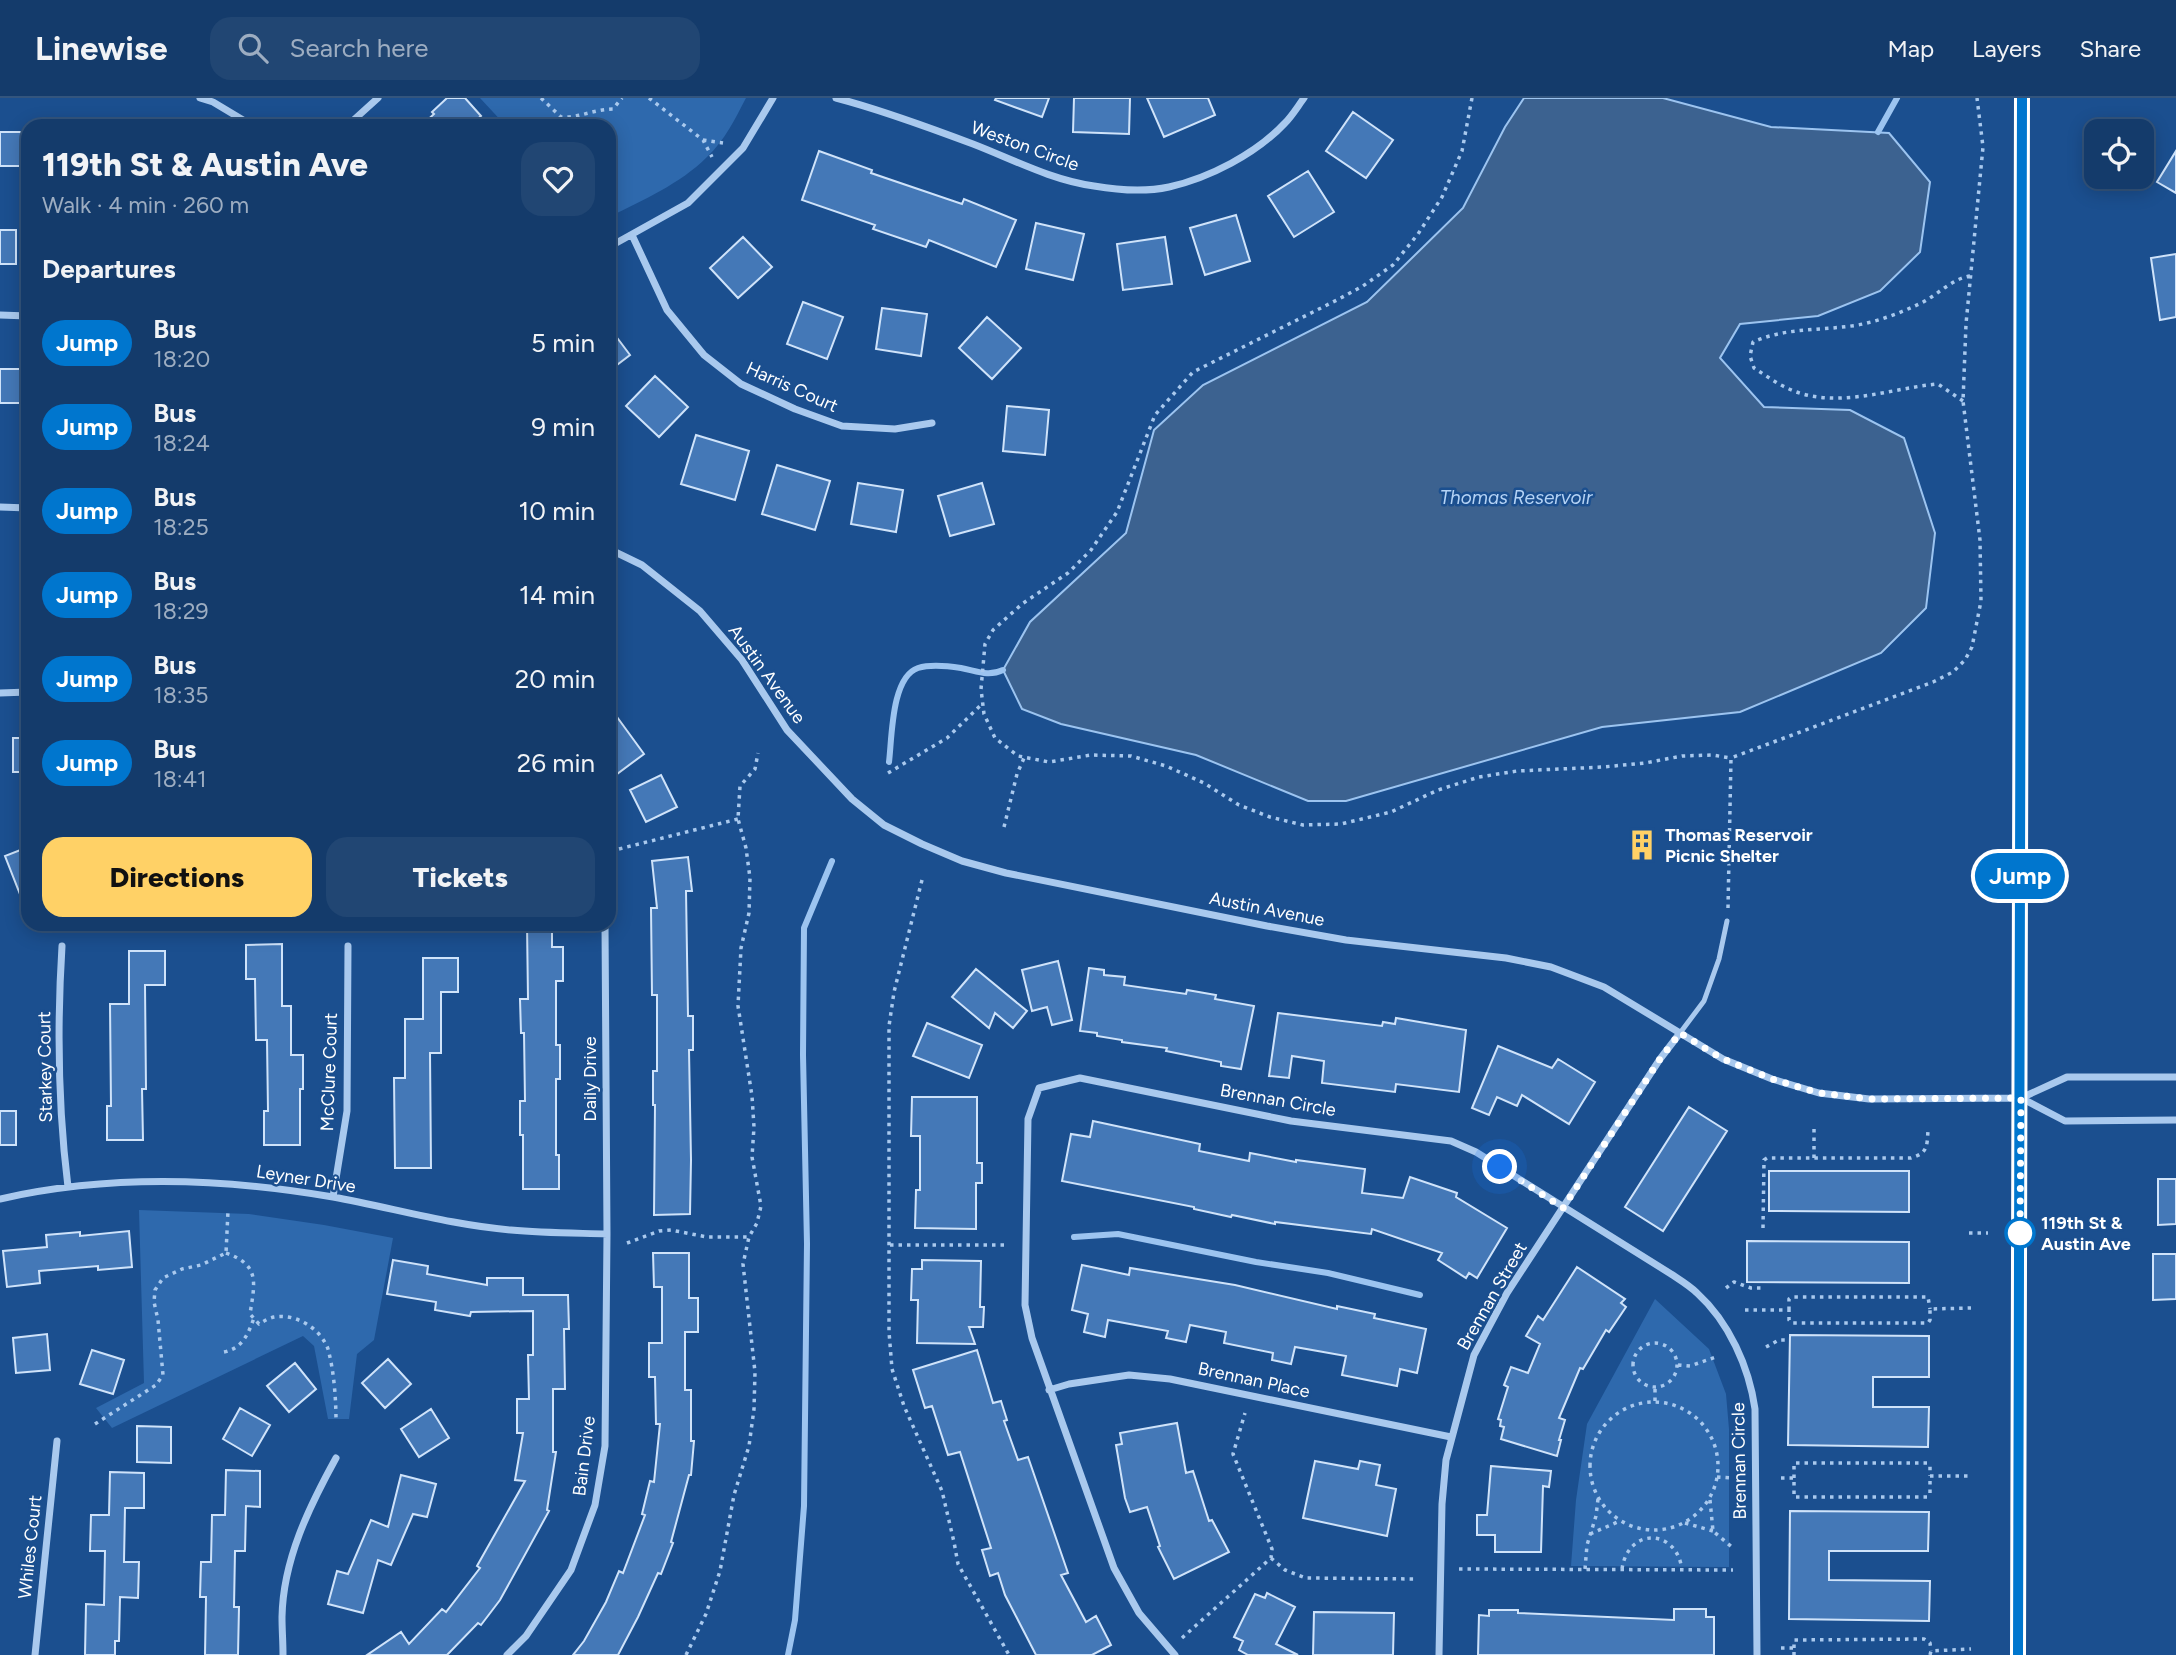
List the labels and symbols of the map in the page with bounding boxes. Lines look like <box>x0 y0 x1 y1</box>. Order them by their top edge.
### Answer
street label: Weston Circle <box>968 116 1082 176</box>
street label: Harris Court <box>743 357 842 417</box>
water label: Thomas Reservoir <box>1440 486 1593 509</box>
street label: Austin Avenue <box>724 620 810 728</box>
place label: Thomas Reservoir Picnic Shelter <box>1665 824 1813 867</box>
building icon: Thomas Reservoir Picnic Shelter <box>1625 828 1659 862</box>
line badge: Jump <box>1971 853 2069 899</box>
street label: Austin Avenue <box>1207 887 1327 931</box>
street label: Starkey Court <box>33 1011 57 1123</box>
street label: McClure Court <box>316 1012 342 1132</box>
street label: Daily Drive <box>579 1036 601 1122</box>
street label: Brennan Circle <box>1218 1079 1338 1121</box>
your location <box>1482 1149 1517 1184</box>
street label: Leyner Drive <box>255 1160 357 1198</box>
place label: 119th St & Austin Ave <box>2041 1212 2131 1255</box>
marker: 119th St & Austin Ave <box>2005 1218 2035 1248</box>
street label: Brennan Street <box>1452 1238 1532 1354</box>
street label: Brennan Place <box>1196 1357 1312 1403</box>
street label: Brennan Circle <box>1727 1402 1751 1520</box>
street label: Bain Drive <box>568 1415 600 1497</box>
street label: Whiles Court <box>14 1494 46 1600</box>

